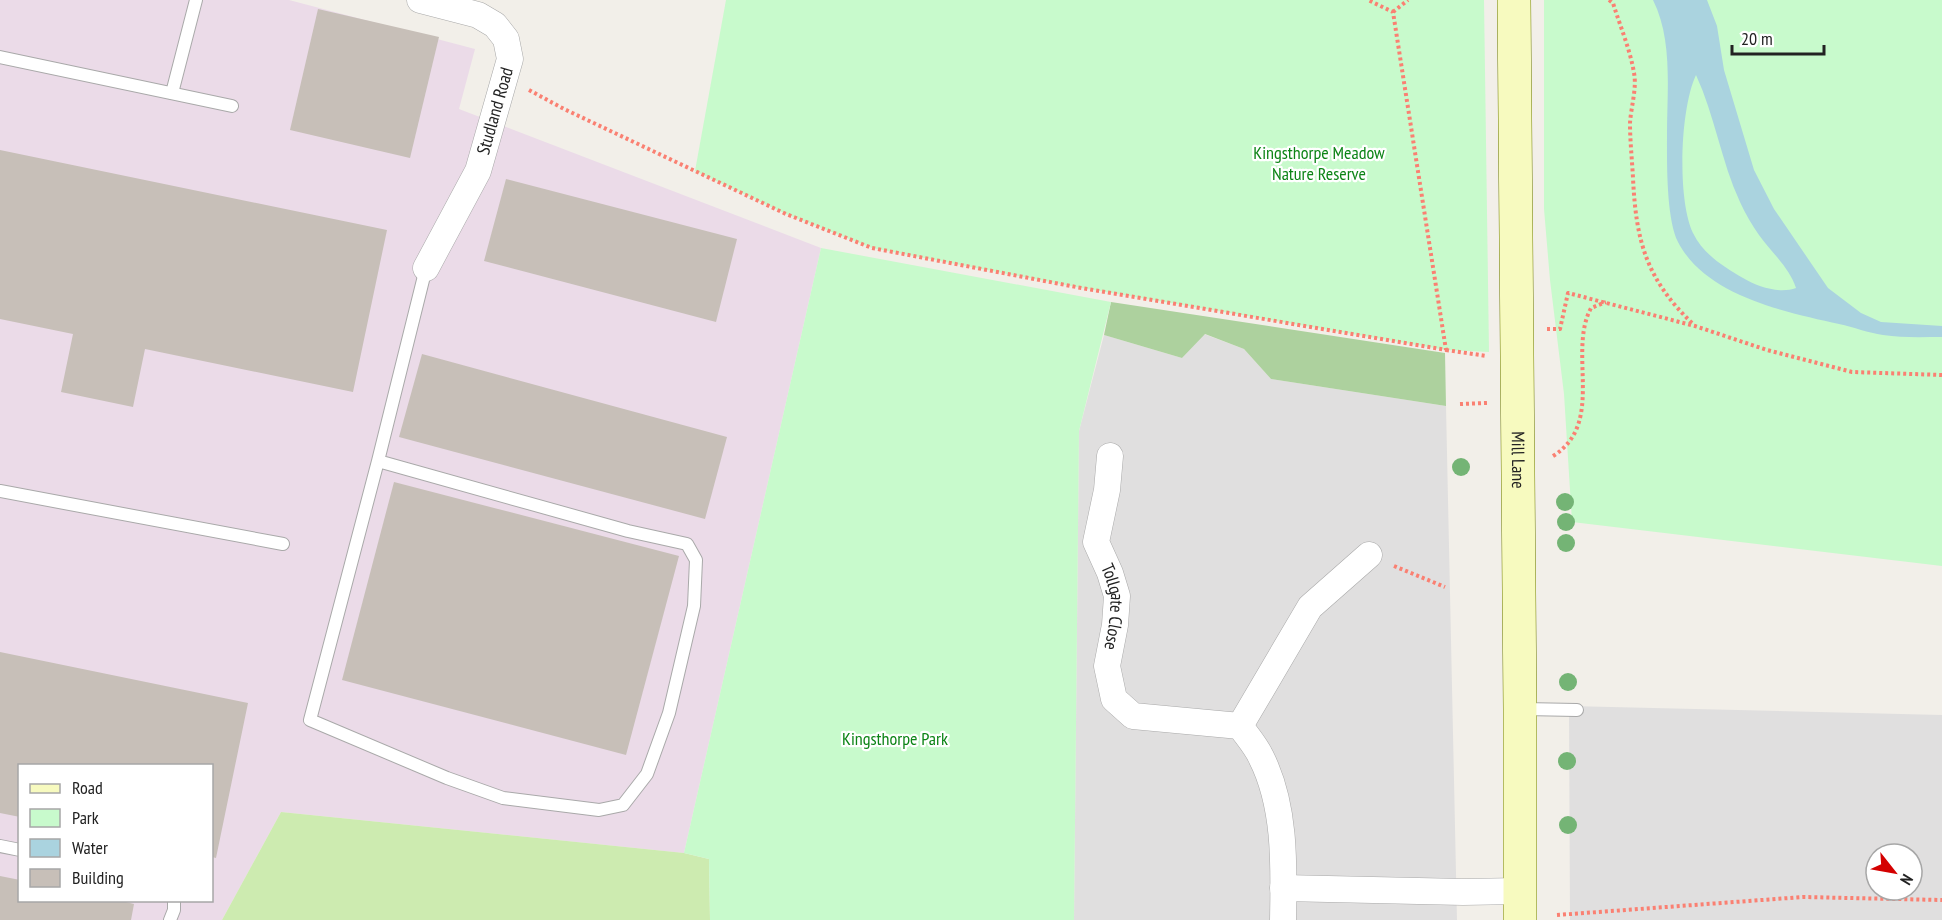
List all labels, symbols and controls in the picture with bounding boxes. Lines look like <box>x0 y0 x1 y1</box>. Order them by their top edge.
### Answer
scale bar <box>1732 18 1824 56</box>
text: 20 m <box>1741 27 1773 50</box>
street label: Studland Road <box>471 64 518 157</box>
park label: Kingsthorpe Meadow Nature Reserve <box>1253 141 1385 185</box>
street label: Mill Lane <box>1507 431 1530 489</box>
street label: Tollgate Close <box>1096 560 1129 652</box>
park label: Kingsthorpe Park <box>842 727 948 750</box>
legend <box>18 764 213 902</box>
text: Road <box>72 776 103 799</box>
text: Park <box>72 806 99 829</box>
text: Water <box>72 836 108 859</box>
north arrow <box>1864 842 1924 902</box>
text: Building <box>72 866 124 889</box>
text: N <box>1896 871 1918 889</box>

